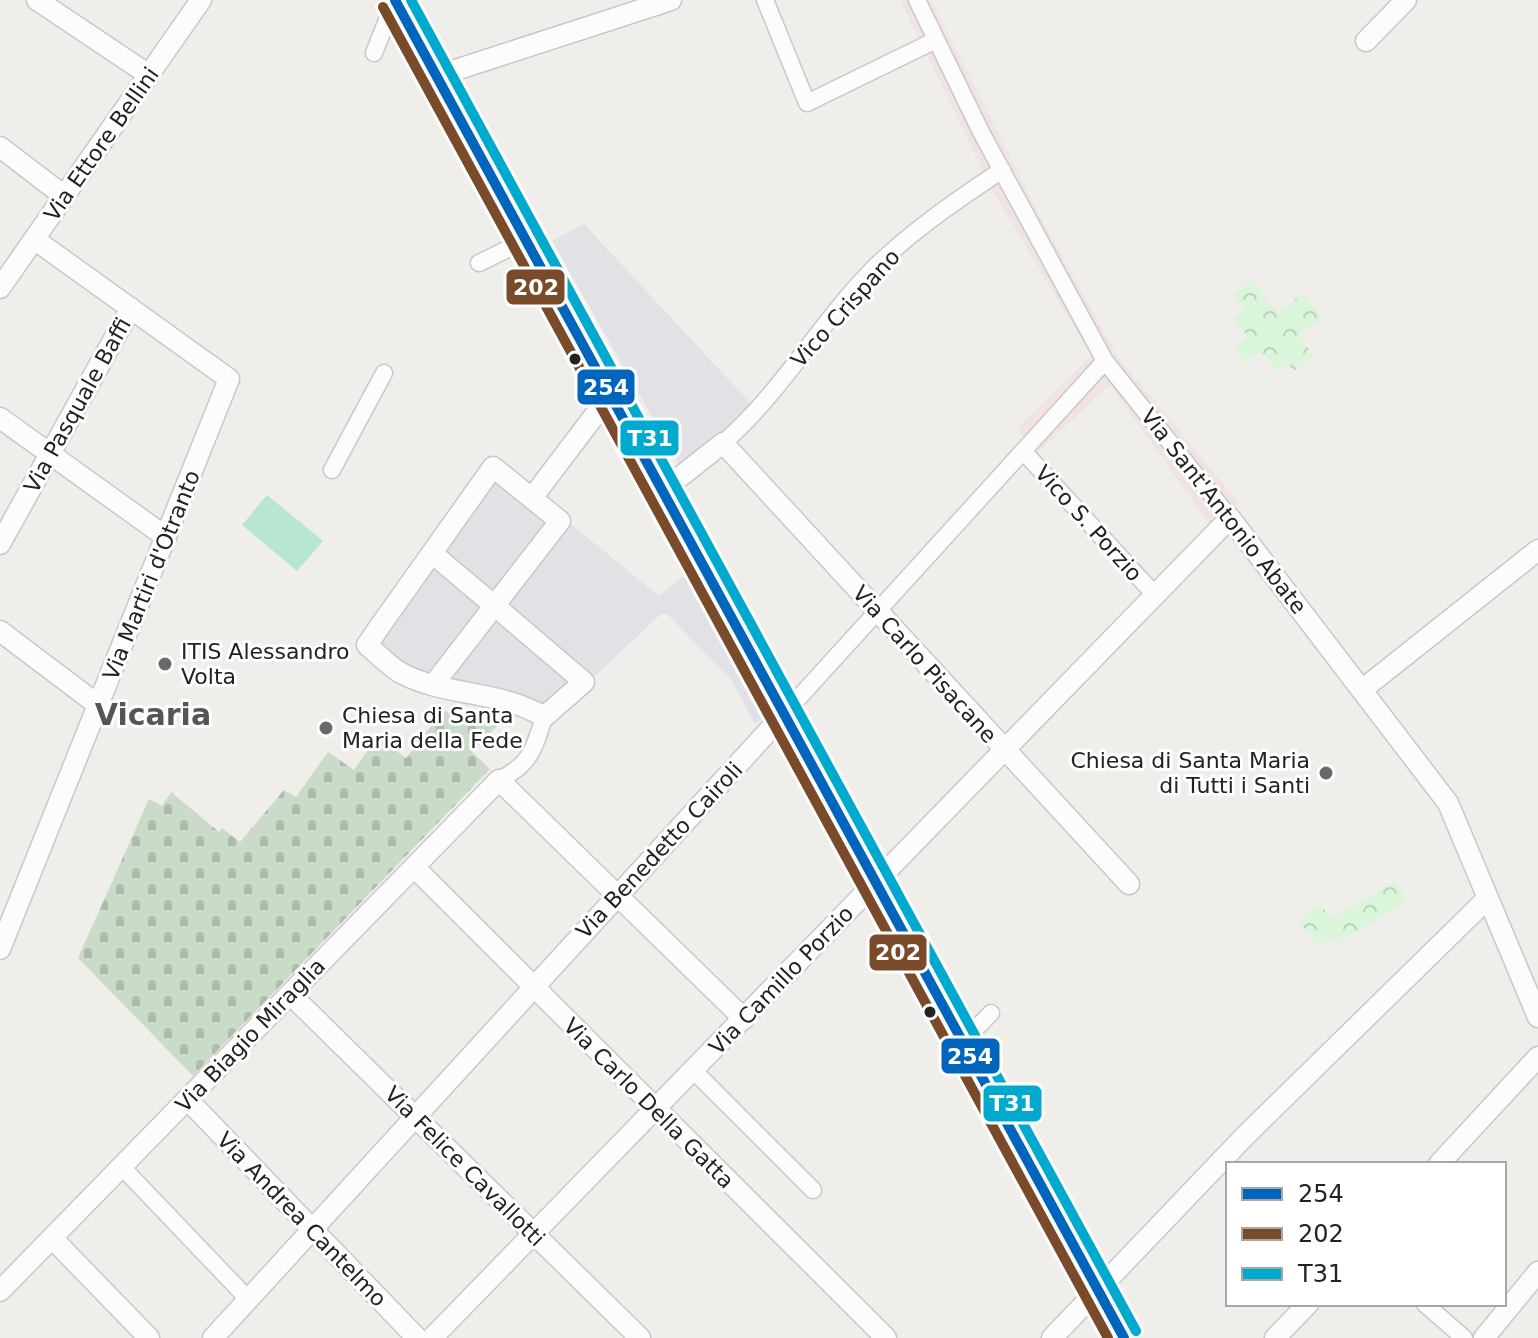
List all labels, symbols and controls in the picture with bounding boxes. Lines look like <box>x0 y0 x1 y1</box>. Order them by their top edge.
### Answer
street label: Via Ettore Bellini <box>39 63 164 226</box>
street label: Vico Crispano <box>786 244 905 372</box>
line badge: 202 <box>505 268 566 306</box>
text: 202 <box>513 275 559 300</box>
street label: Via Pasquale Baffi <box>19 313 136 497</box>
unlabelled marker <box>567 351 583 367</box>
line badge: 254 <box>576 368 636 406</box>
text: 254 <box>583 375 629 400</box>
street label: Via Sant'Antonio Abate <box>1136 404 1311 619</box>
line badge: T31 <box>619 419 680 457</box>
text: T31 <box>627 426 673 451</box>
street label: Vico S. Porzio <box>1030 460 1147 586</box>
street label: Via Martiri d'Otranto <box>98 467 205 684</box>
street label: Via Carlo Pisacane <box>848 581 1002 748</box>
place label: ITIS Alessandro Volta <box>181 639 349 689</box>
marker: ITIS Alessandro Volta <box>156 655 174 673</box>
district label: Vicaria <box>95 697 211 732</box>
place label: Chiesa di Santa Maria della Fede <box>342 703 523 753</box>
marker: Chiesa di Santa Maria della Fede <box>317 719 335 737</box>
place label: Chiesa di Santa Maria di Tutti i Santi <box>1070 748 1310 798</box>
street label: Via Benedetto Cairoli <box>571 757 748 944</box>
marker: Chiesa di Santa Maria di Tutti i Santi <box>1317 764 1335 782</box>
street label: Via Camillo Porzio <box>704 901 859 1060</box>
line badge: 202 <box>868 933 928 972</box>
text: 202 <box>875 940 921 965</box>
street label: Via Biagio Miraglia <box>171 953 330 1117</box>
unlabelled marker <box>922 1004 938 1020</box>
street label: Via Carlo Della Gatta <box>558 1013 739 1194</box>
line badge: 254 <box>940 1037 1001 1075</box>
text: 254 <box>947 1044 993 1069</box>
street label: Via Felice Cavallotti <box>380 1081 550 1251</box>
line badge: T31 <box>982 1084 1043 1123</box>
text: T31 <box>989 1091 1035 1116</box>
street label: Via Andrea Cantelmo <box>212 1127 391 1312</box>
legend <box>1226 1162 1506 1306</box>
text: 254 <box>1298 1180 1344 1208</box>
text: 202 <box>1298 1220 1344 1248</box>
text: T31 <box>1297 1260 1343 1288</box>

